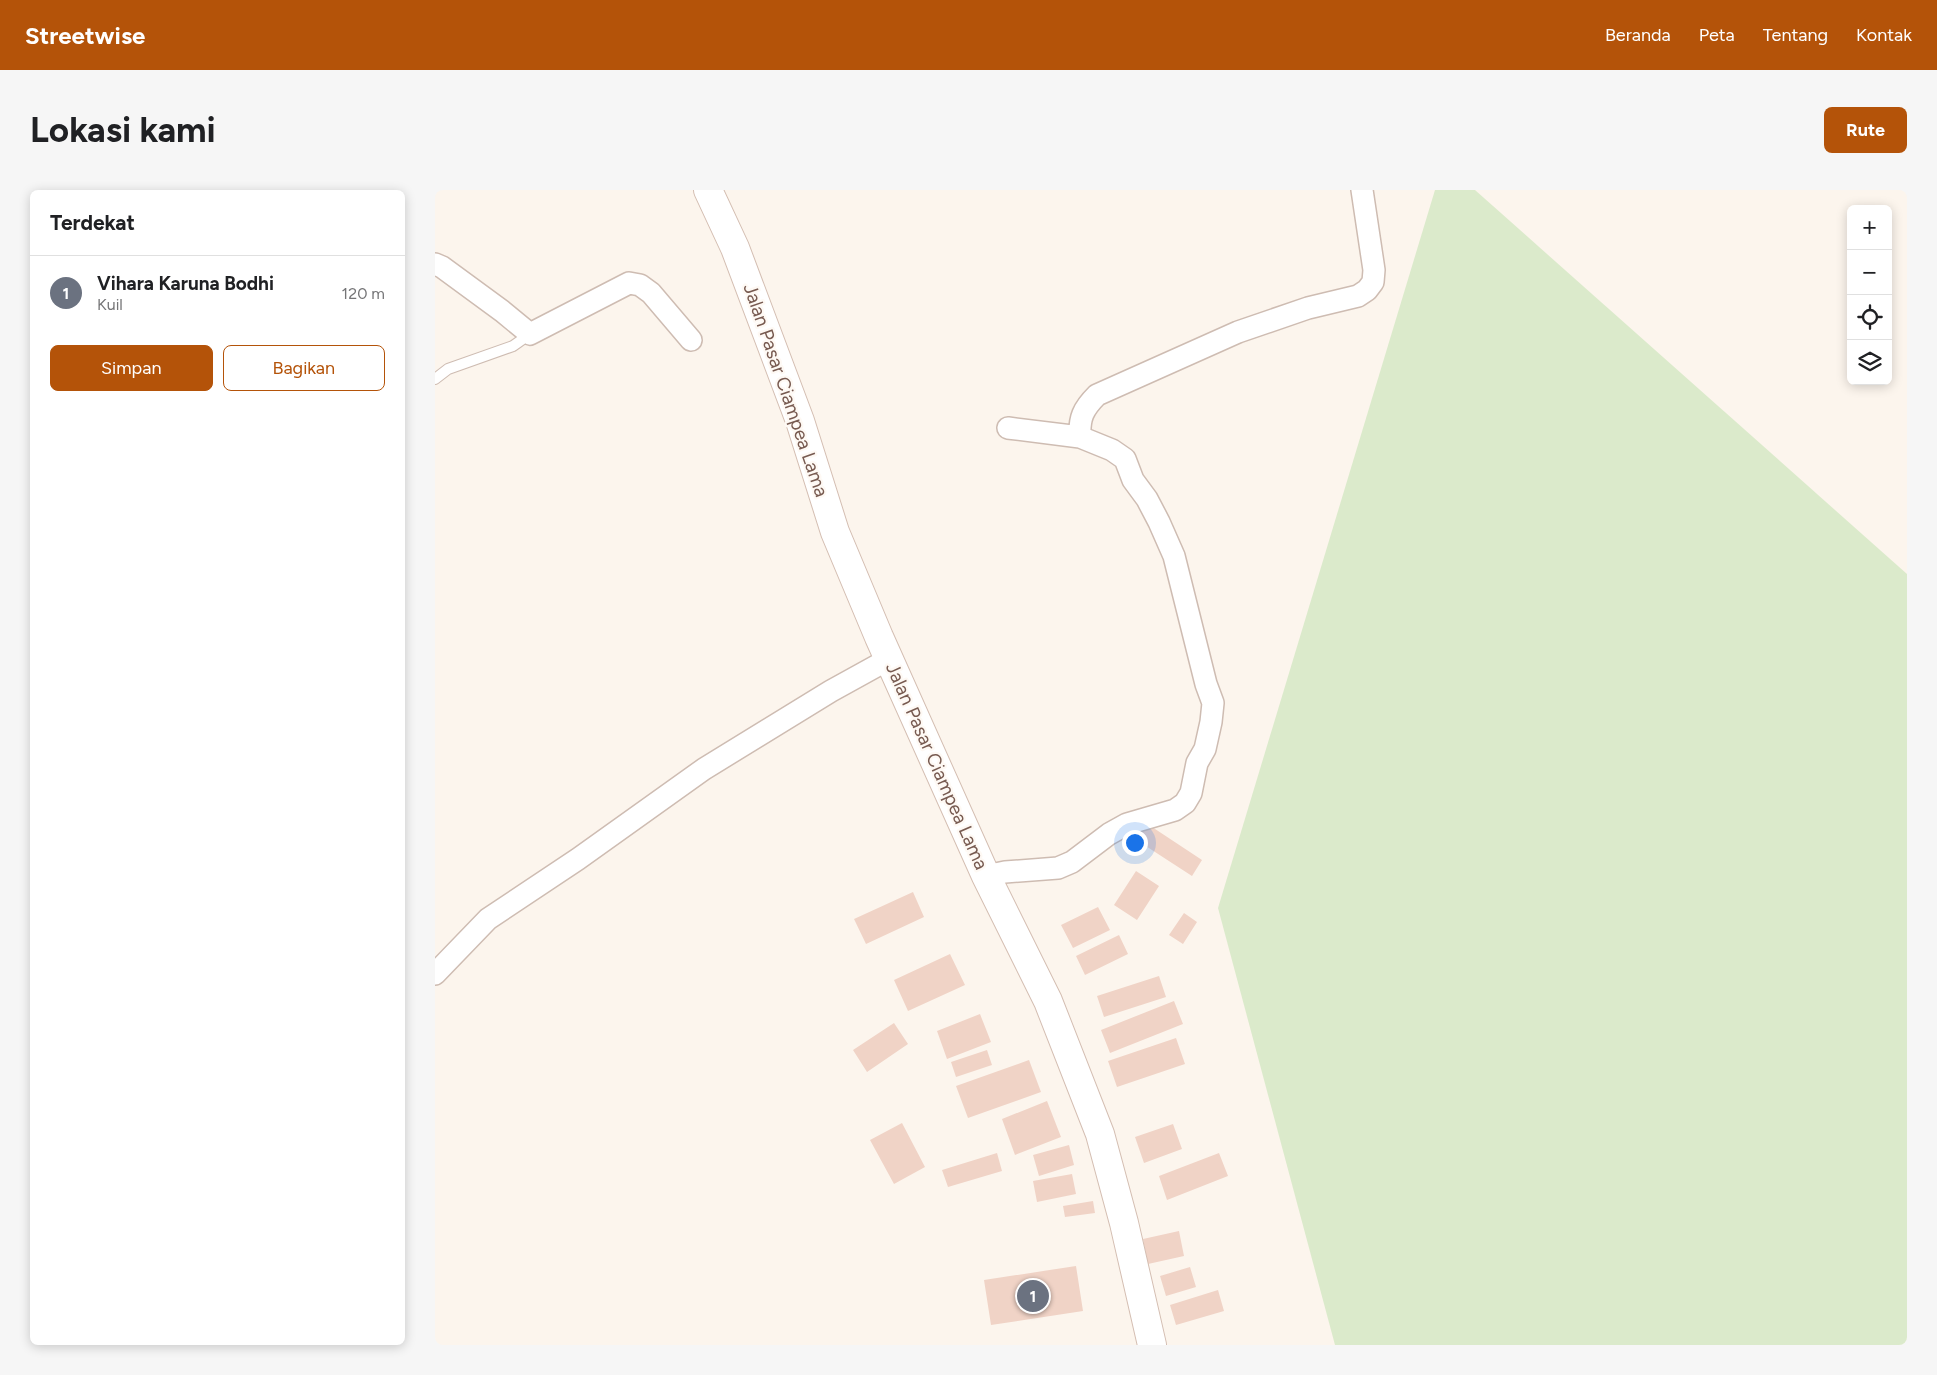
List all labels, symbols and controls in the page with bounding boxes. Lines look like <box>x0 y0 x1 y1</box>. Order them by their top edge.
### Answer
text: Streetwise <box>25 21 145 50</box>
text: Beranda <box>1605 24 1671 46</box>
text: Peta <box>1699 24 1735 46</box>
text: Tentang <box>1763 24 1828 46</box>
text: Kontak <box>1856 24 1912 46</box>
button: Rute <box>1824 107 1907 153</box>
text: Lokasi kami <box>30 109 216 151</box>
map controls <box>1847 205 1892 385</box>
button: + <box>1847 205 1892 250</box>
text: Terdekat <box>50 210 135 235</box>
button: − <box>1847 250 1892 295</box>
text: Vihara Karuna Bodhi <box>97 272 274 295</box>
street label: Jalan Pasar Ciampea Lama <box>739 280 833 500</box>
text: 1 <box>63 284 69 303</box>
text: 120 m <box>342 284 385 303</box>
text: Kuil <box>97 295 123 314</box>
button: locate <box>1847 295 1892 340</box>
button: layers <box>1847 340 1892 385</box>
button: Simpan <box>50 345 213 391</box>
button: Bagikan <box>223 345 385 391</box>
street label: Jalan Pasar Ciampea Lama <box>881 659 993 873</box>
your location <box>1122 830 1148 856</box>
pin: 1 <box>1017 1277 1049 1315</box>

